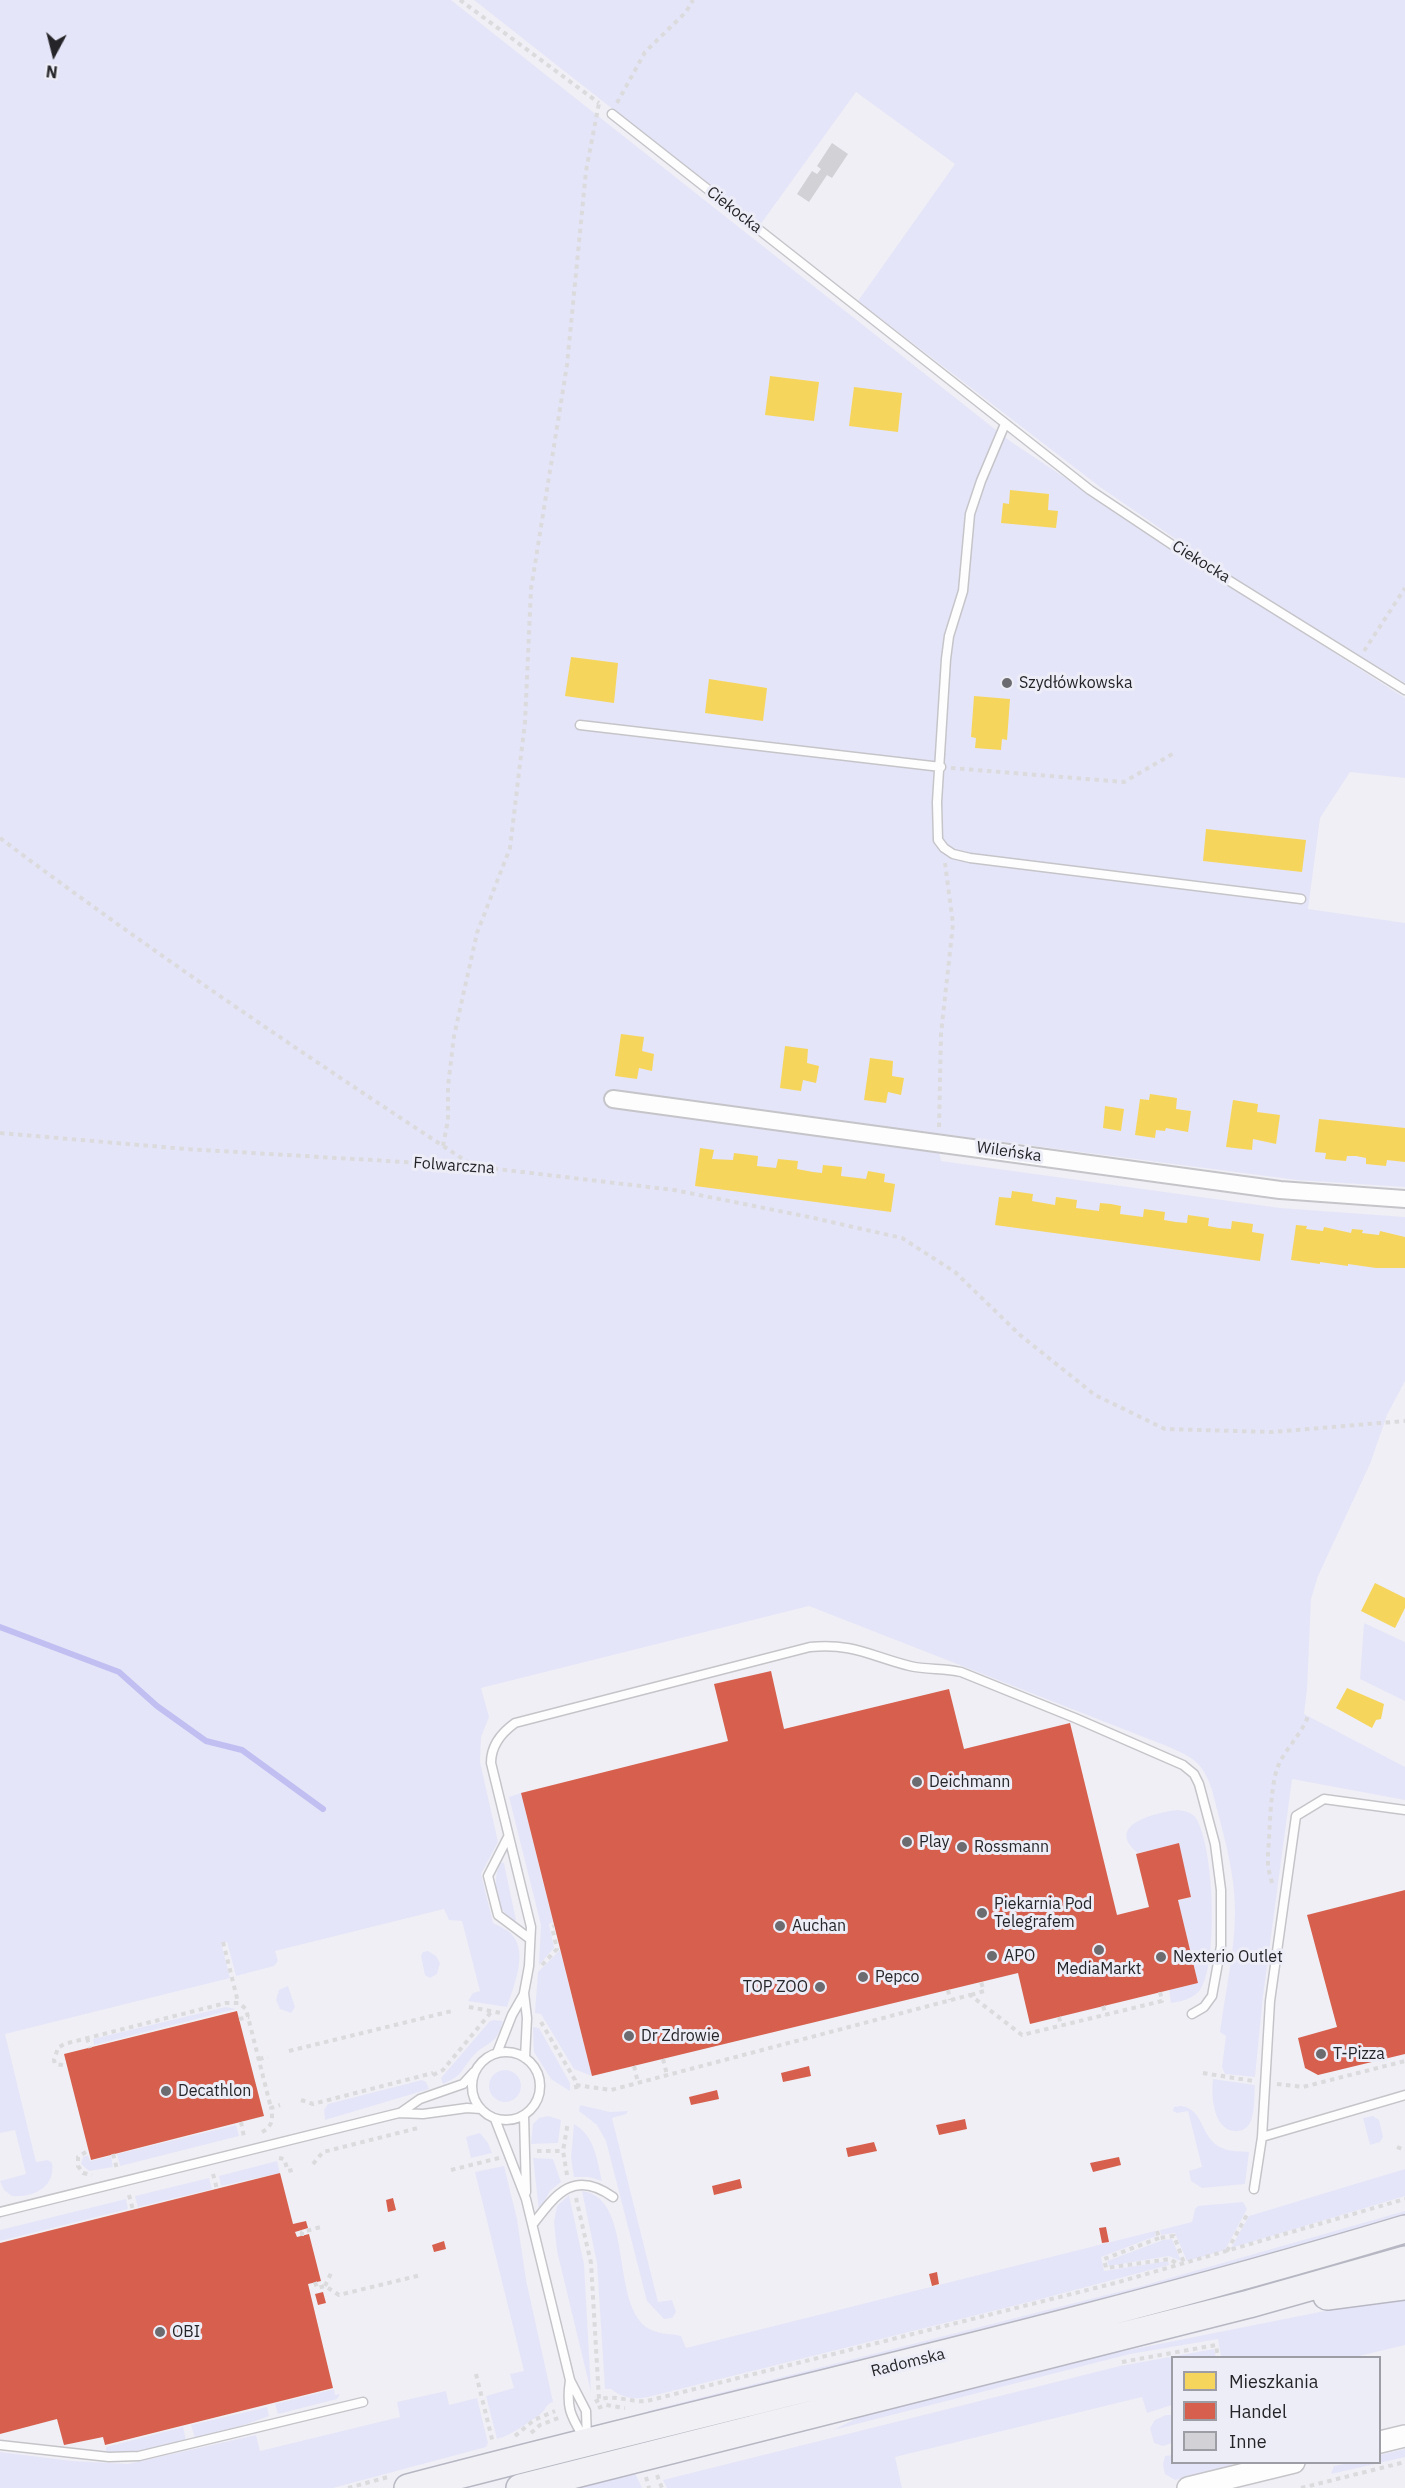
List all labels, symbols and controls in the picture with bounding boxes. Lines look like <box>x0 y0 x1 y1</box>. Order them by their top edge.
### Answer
north arrow <box>24 24 84 84</box>
text: N <box>45 61 59 82</box>
street label: Ciekocka <box>703 182 765 238</box>
street label: Ciekocka <box>1168 537 1234 587</box>
place label: Szydłówkowska <box>1019 673 1133 693</box>
marker: Szydłówkowska <box>1000 676 1014 690</box>
street label: Wileńska <box>975 1138 1043 1166</box>
street label: Folwarczna <box>413 1154 495 1178</box>
place label: Deichmann <box>929 1772 1010 1792</box>
marker: Deichmann <box>910 1775 924 1789</box>
place label: Play <box>919 1832 949 1852</box>
marker: Play <box>900 1835 914 1849</box>
place label: Rossmann <box>974 1837 1049 1857</box>
marker: Rossmann <box>955 1840 969 1854</box>
place label: Piekarnia Pod Telegrafem <box>994 1894 1092 1932</box>
marker: Piekarnia Pod Telegrafem <box>975 1906 989 1920</box>
place label: Auchan <box>792 1916 846 1936</box>
marker: Auchan <box>773 1919 787 1933</box>
marker: MediaMarkt <box>1092 1943 1106 1957</box>
place label: APO <box>1004 1946 1035 1966</box>
place label: Nexterio Outlet <box>1173 1947 1283 1967</box>
marker: APO <box>985 1949 999 1963</box>
marker: Nexterio Outlet <box>1154 1950 1168 1964</box>
place label: MediaMarkt <box>1057 1959 1141 1979</box>
place label: Pepco <box>875 1967 919 1987</box>
marker: Pepco <box>856 1970 870 1984</box>
place label: TOP ZOO <box>743 1977 808 1997</box>
marker: TOP ZOO <box>813 1980 827 1994</box>
place label: Dr Zdrowie <box>641 2026 720 2046</box>
marker: Dr Zdrowie <box>622 2029 636 2043</box>
place label: T-Pizza <box>1333 2044 1385 2064</box>
marker: T-Pizza <box>1314 2047 1328 2061</box>
place label: Decathlon <box>178 2081 251 2101</box>
marker: Decathlon <box>159 2084 173 2098</box>
place label: OBI <box>172 2322 200 2342</box>
marker: OBI <box>153 2325 167 2339</box>
street label: Radomska <box>869 2345 947 2381</box>
legend <box>1171 2356 1381 2464</box>
text: Mieszkania <box>1229 2370 1318 2393</box>
text: Handel <box>1229 2400 1287 2423</box>
text: Inne <box>1229 2430 1267 2453</box>

